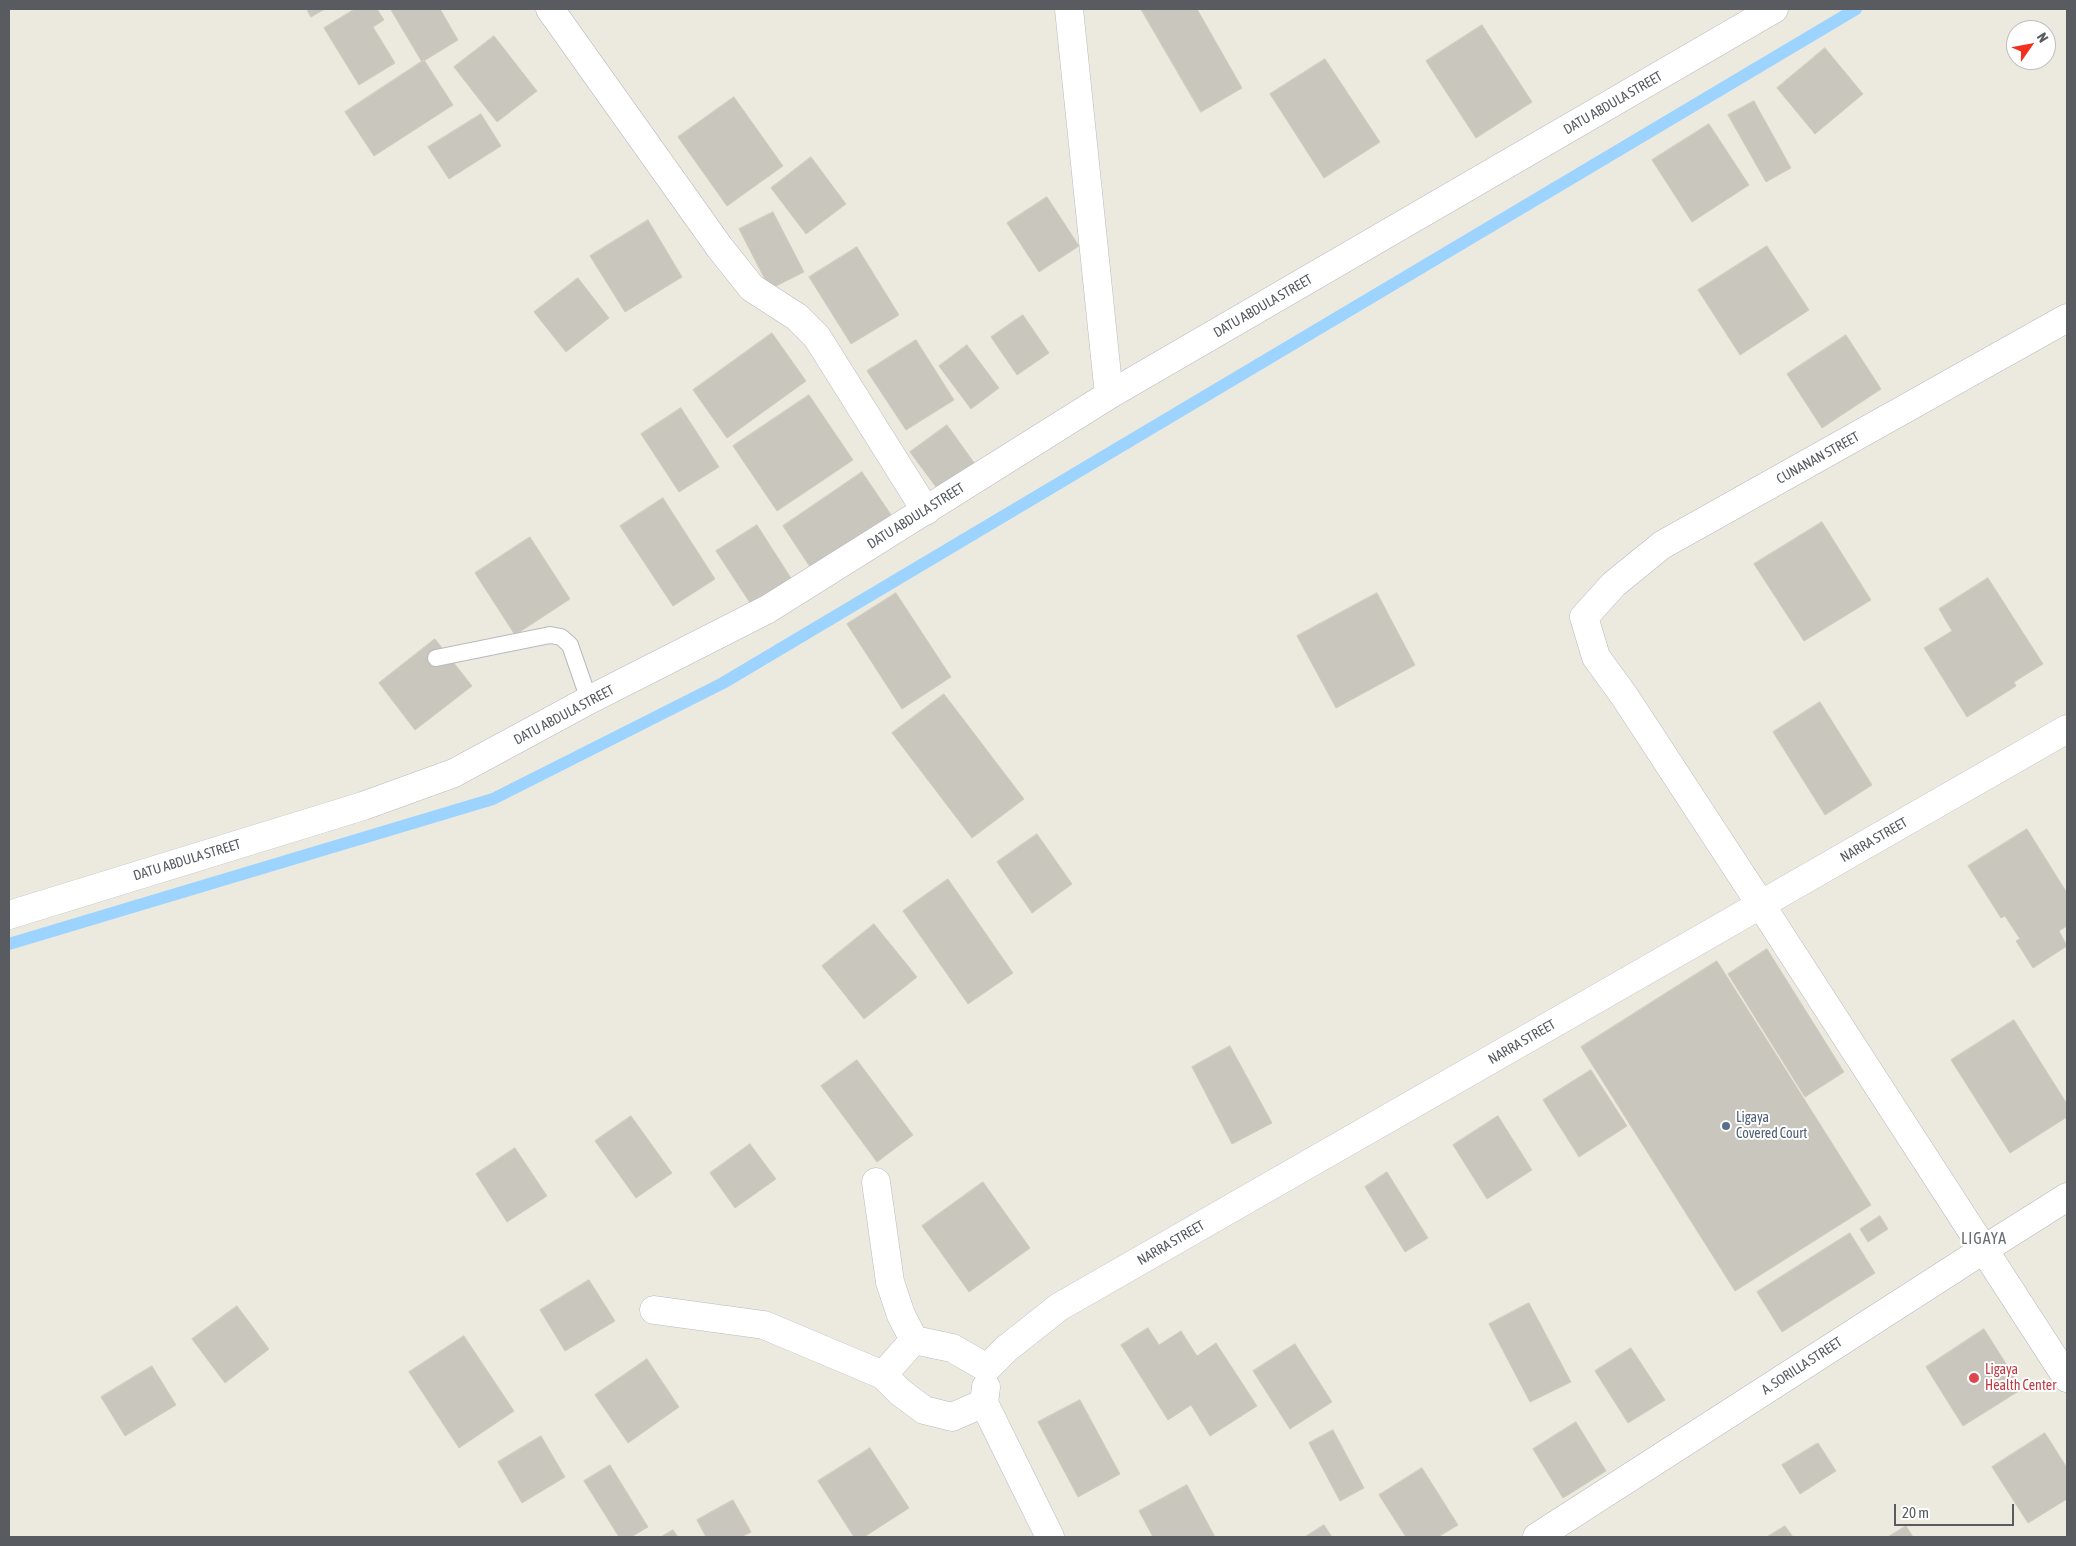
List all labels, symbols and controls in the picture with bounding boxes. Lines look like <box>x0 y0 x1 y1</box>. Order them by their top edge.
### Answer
north arrow <box>2006 20 2056 70</box>
text: N <box>2034 30 2052 45</box>
street label: DATU ABDULA STREET <box>1561 68 1665 138</box>
street label: DATU ABDULA STREET <box>1211 271 1315 341</box>
street label: CUNANAN STREET <box>1774 428 1862 488</box>
street label: DATU ABDULA STREET <box>864 479 968 553</box>
street label: DATU ABDULA STREET <box>511 681 617 749</box>
street label: NARRA STREET <box>1837 814 1911 866</box>
street label: DATU ABDULA STREET <box>131 836 243 884</box>
street label: NARRA STREET <box>1485 1016 1559 1068</box>
place label: Ligaya Covered Court <box>1736 1110 1807 1142</box>
marker: Ligaya Covered Court <box>1720 1120 1732 1132</box>
street label: NARRA STREET <box>1134 1217 1208 1269</box>
district label: LIGAYA <box>1960 1229 2008 1249</box>
street label: A. SORILLA STREET <box>1759 1334 1845 1398</box>
place label: Ligaya Health Center <box>1985 1362 2056 1394</box>
marker: Ligaya Health Center <box>1967 1371 1981 1385</box>
scale bar <box>1896 1494 2016 1526</box>
text: 20 m <box>1902 1504 1929 1521</box>

